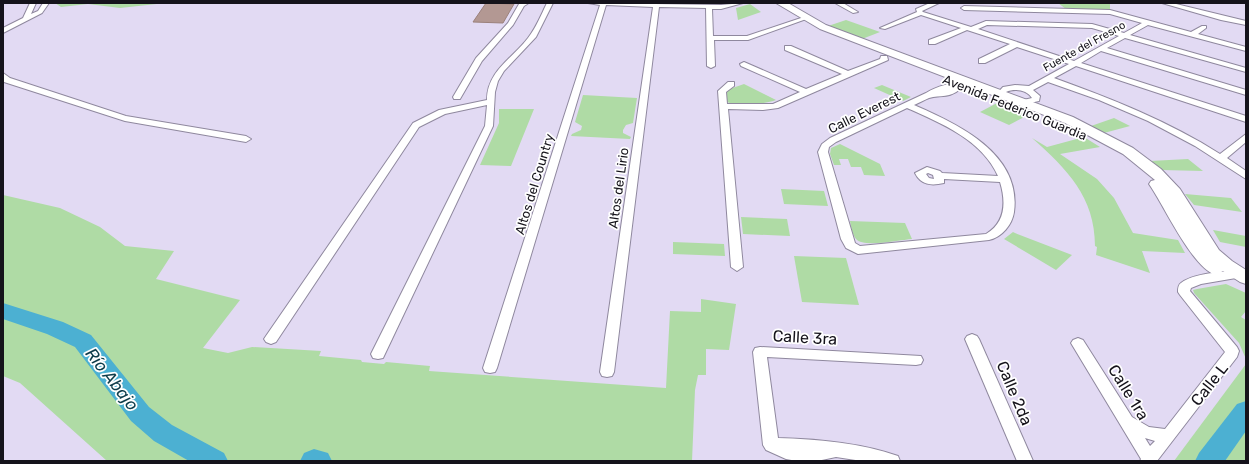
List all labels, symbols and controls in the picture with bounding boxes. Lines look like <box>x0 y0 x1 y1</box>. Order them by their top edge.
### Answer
street label: Fuente del Fresno <box>1041 18 1128 74</box>
street label: Avenida Federico Guardia <box>941 72 1089 143</box>
street label: Calle Everest <box>826 89 903 136</box>
street label: Altos del Country <box>512 132 557 236</box>
street label: Altos del Lirio <box>605 147 632 230</box>
street label: Calle 3ra <box>772 326 838 349</box>
water label: Río Abajo <box>81 344 143 415</box>
street label: Calle 2da <box>993 358 1037 428</box>
street label: Calle L <box>1187 359 1232 410</box>
street label: Calle 1ra <box>1104 361 1153 423</box>

